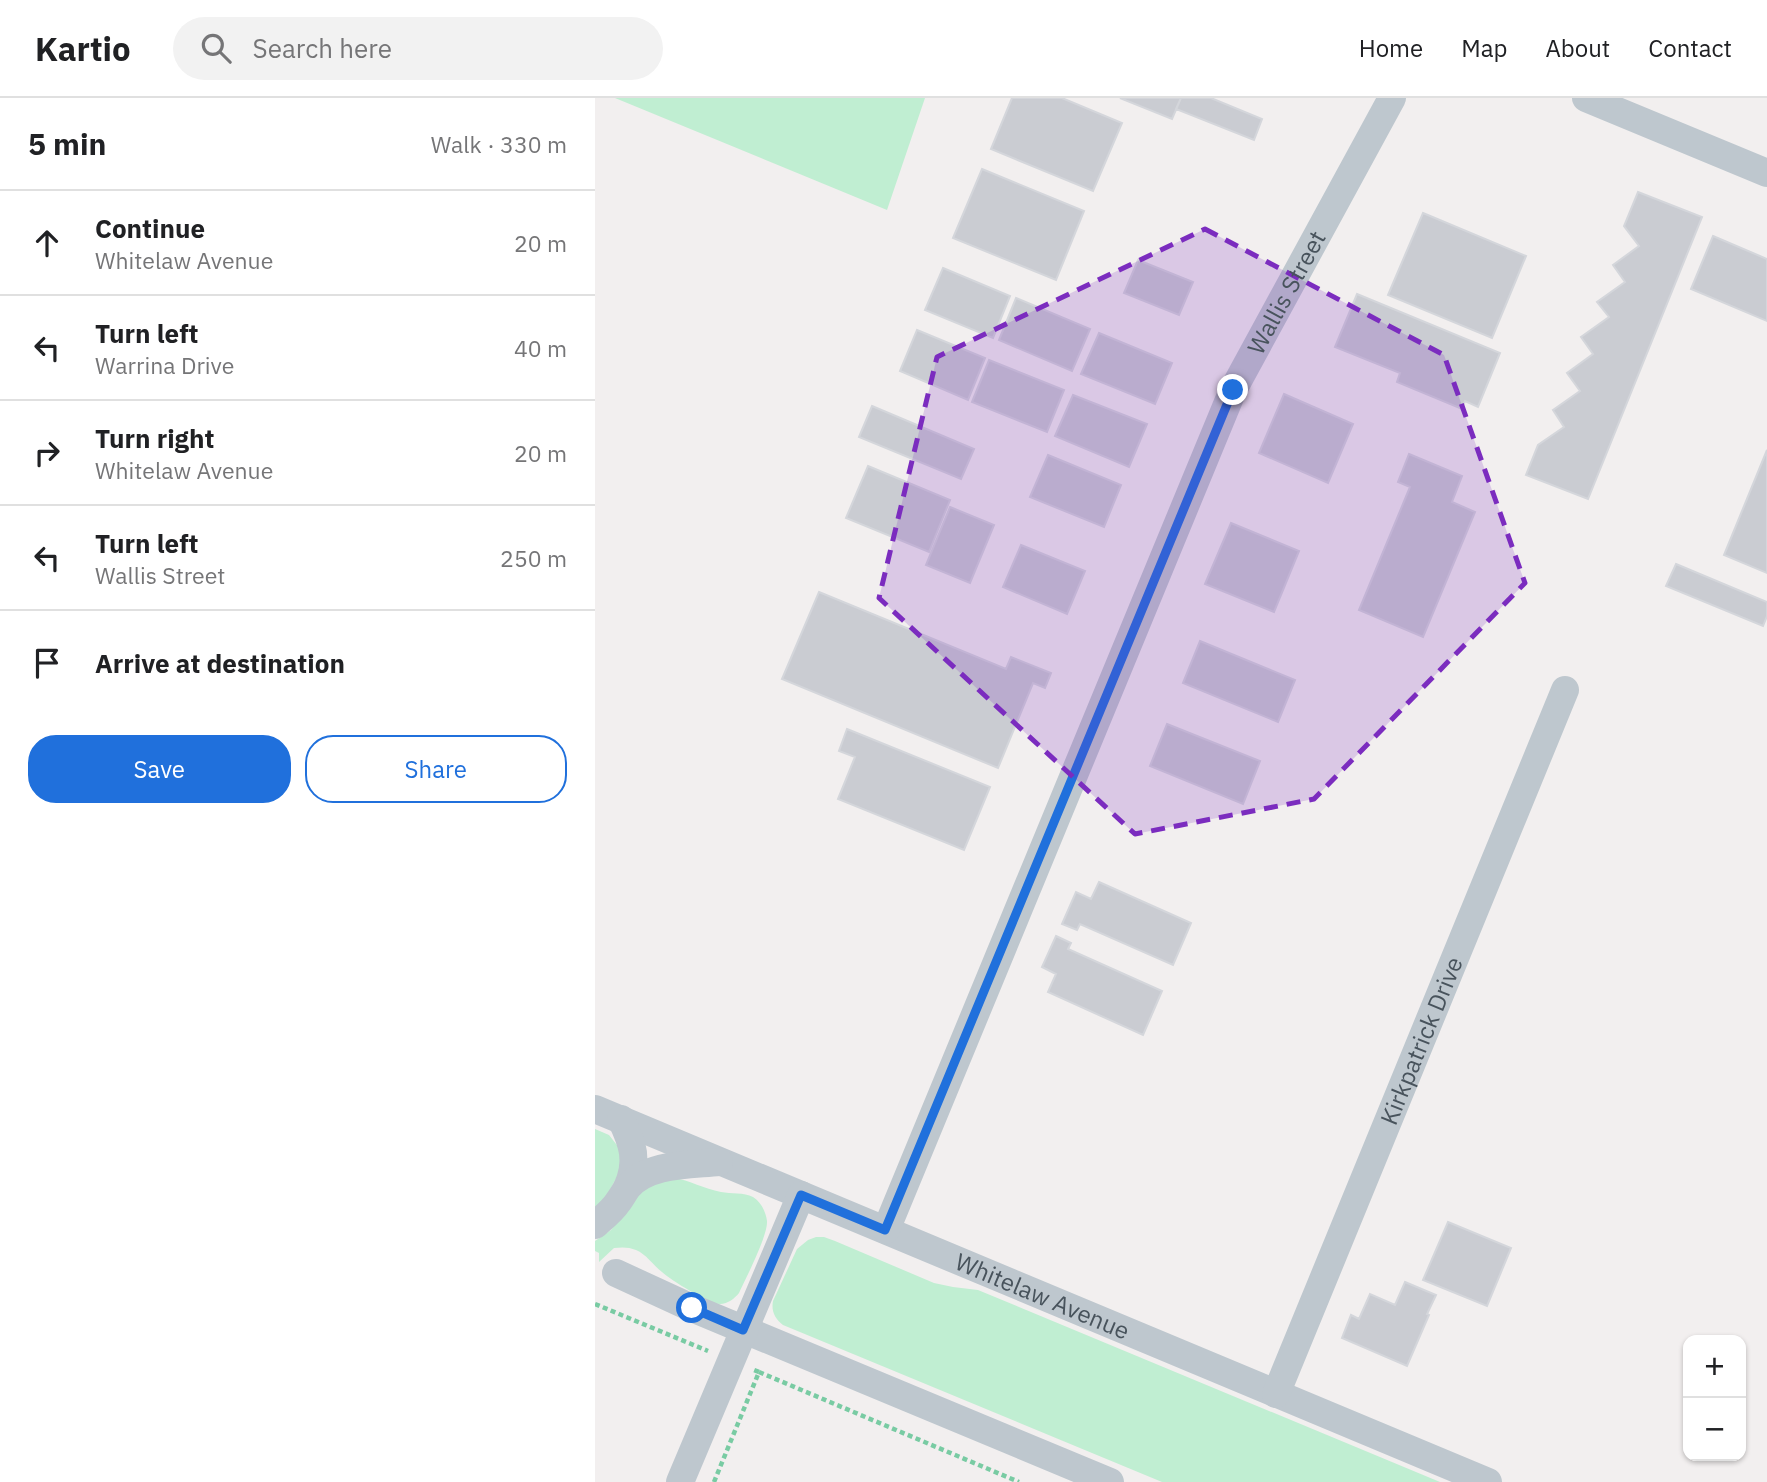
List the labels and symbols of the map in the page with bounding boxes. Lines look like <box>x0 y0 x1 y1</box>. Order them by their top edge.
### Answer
street label: Wallis Street <box>1240 225 1333 360</box>
route end <box>1217 374 1248 405</box>
street label: Kirkpatrick Drive <box>1372 952 1470 1129</box>
street label: Whitelaw Avenue <box>950 1245 1135 1347</box>
route start <box>676 1292 707 1323</box>

